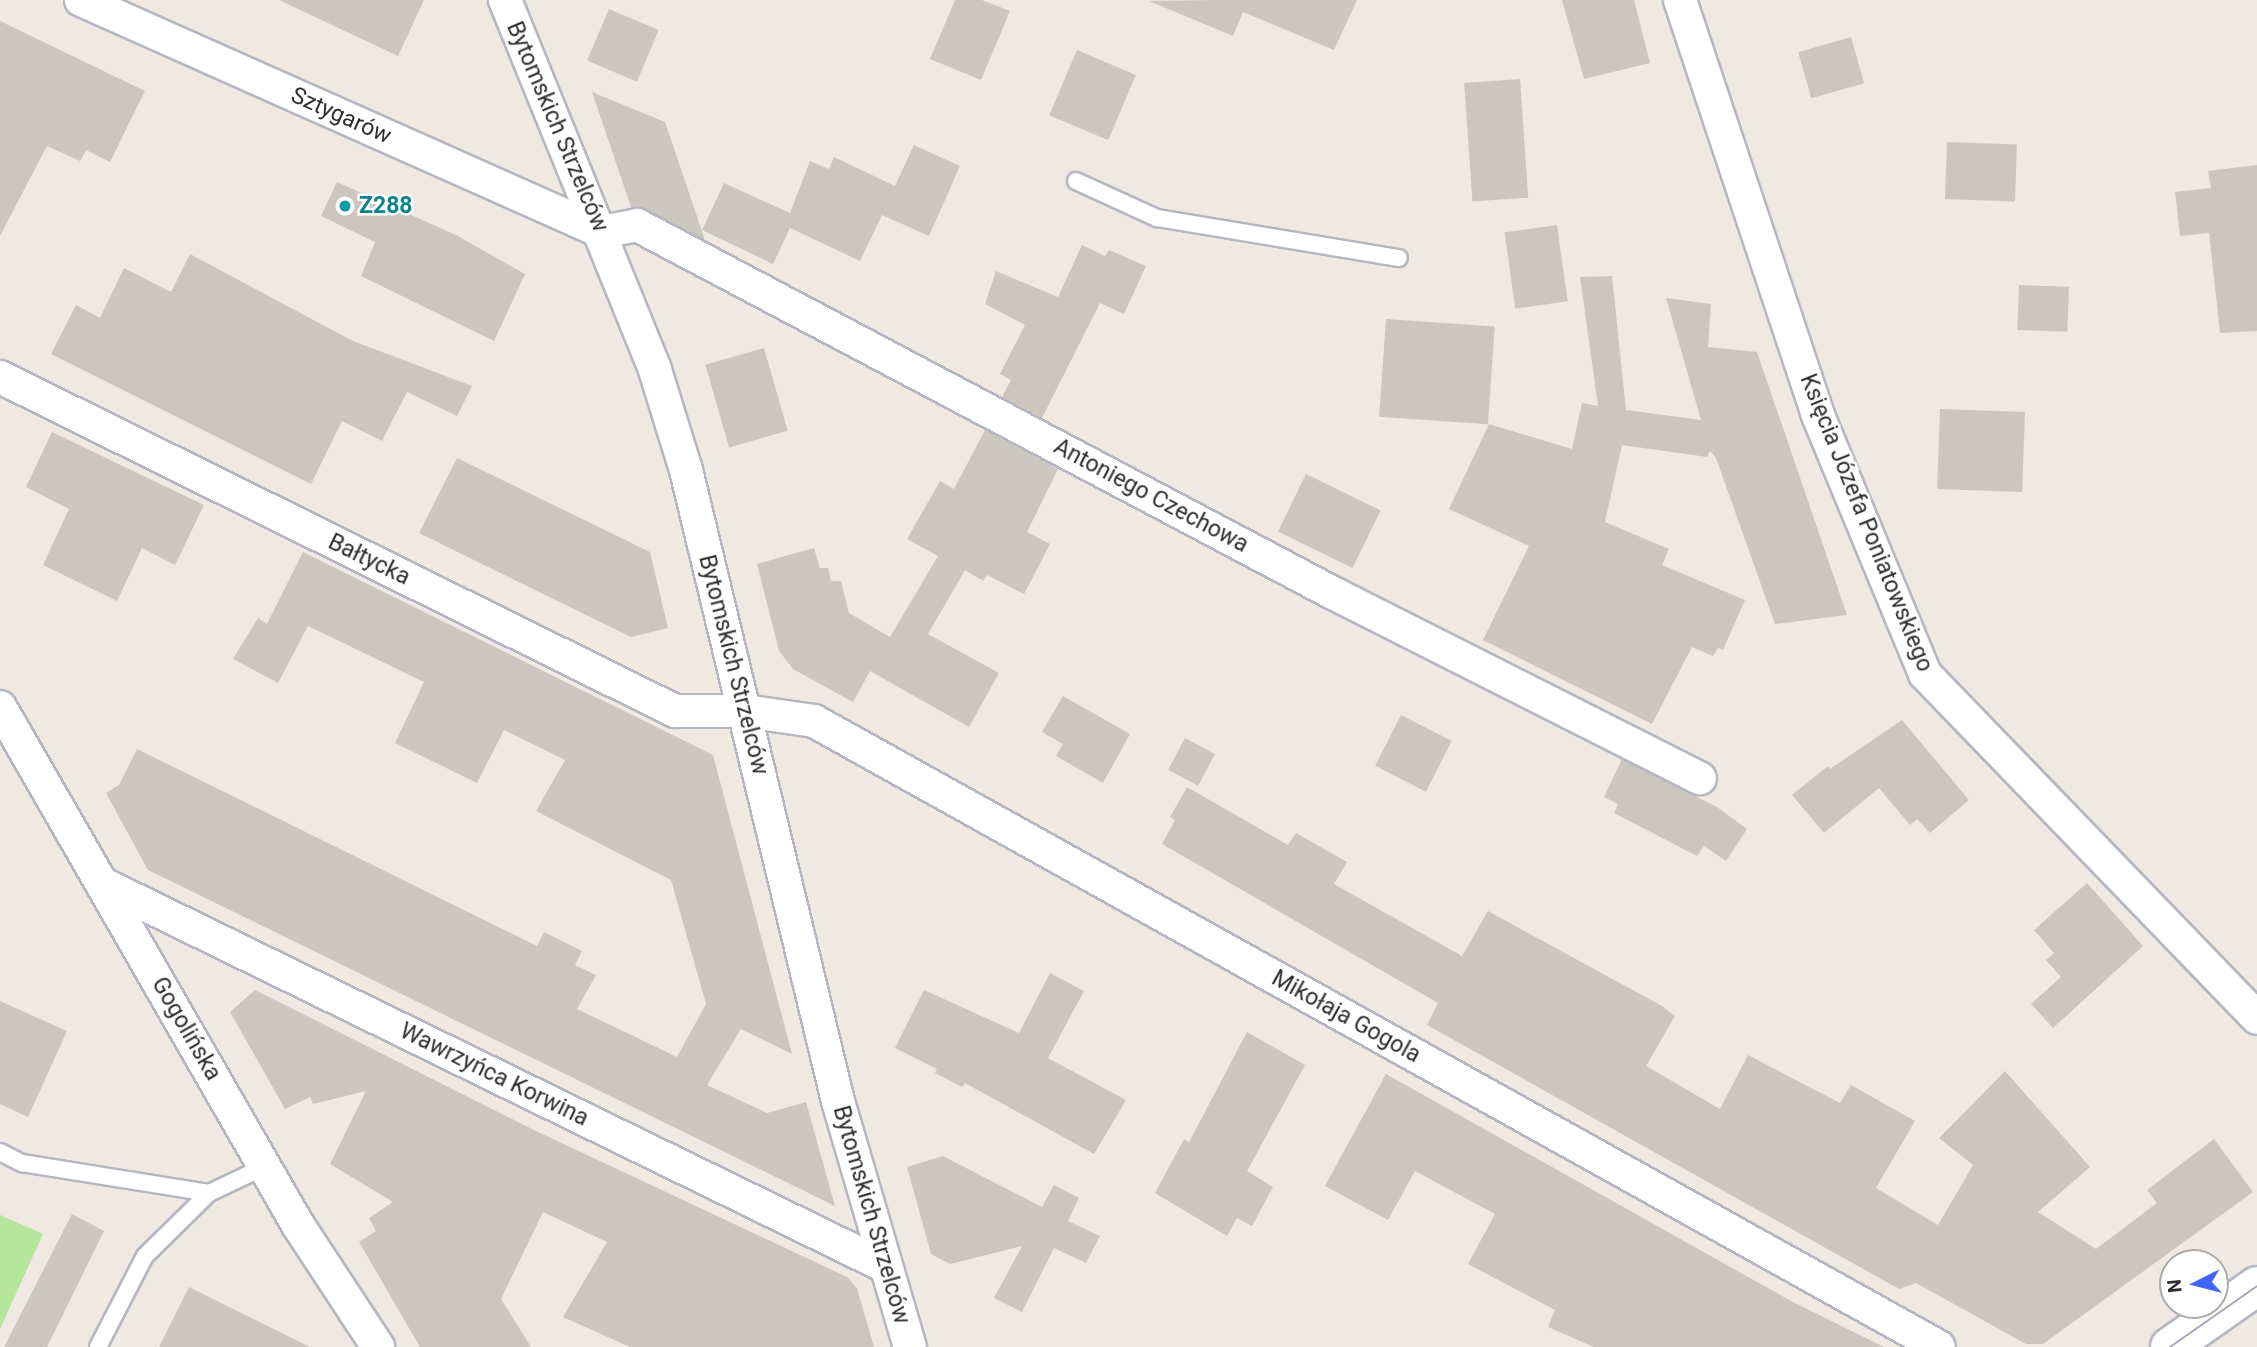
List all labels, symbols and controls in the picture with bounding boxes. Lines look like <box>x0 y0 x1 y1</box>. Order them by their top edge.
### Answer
street label: Bytomskich Strzelców <box>500 18 614 236</box>
street label: Sztygarów <box>287 82 395 150</box>
place label: Z288 <box>359 192 413 220</box>
marker: Z288 <box>337 198 353 214</box>
street label: Księcia Józefa Poniatowskiego <box>1794 370 1938 676</box>
street label: Antoniego Czechowa <box>1049 433 1253 559</box>
street label: Bałtycka <box>324 528 414 592</box>
street label: Bytomskich Strzelców <box>692 552 774 778</box>
street label: Mikołaja Gogola <box>1267 965 1425 1069</box>
street label: Gogolińska <box>145 972 227 1086</box>
street label: Wawrzyńca Korwina <box>395 1017 593 1133</box>
street label: Bytomskich Strzelców <box>827 1103 915 1327</box>
north arrow <box>2159 1249 2229 1319</box>
text: N <box>2162 1278 2187 1294</box>

